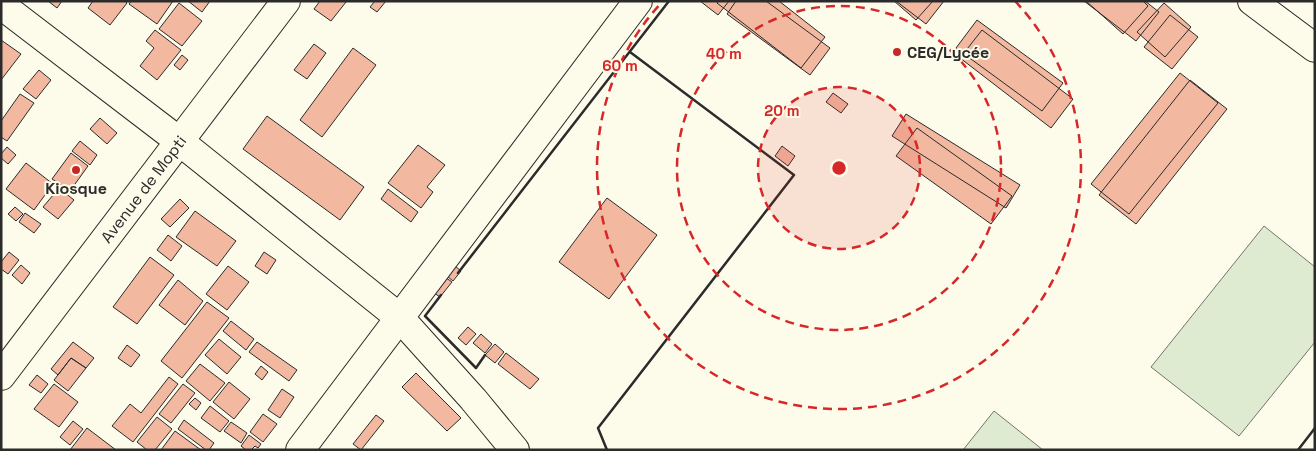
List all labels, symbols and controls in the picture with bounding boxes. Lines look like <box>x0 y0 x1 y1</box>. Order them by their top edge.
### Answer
place label: CEG/Lycée <box>907 42 989 63</box>
text: 40 m <box>706 44 742 63</box>
marker: CEG/Lycée <box>891 46 903 58</box>
text: 60 m <box>602 56 638 75</box>
text: 20 m <box>764 101 800 120</box>
street label: Avenue de Mopti <box>96 131 191 247</box>
centre of rings <box>830 159 848 177</box>
marker: Kiosque <box>70 164 82 176</box>
place label: Kiosque <box>45 178 107 199</box>

